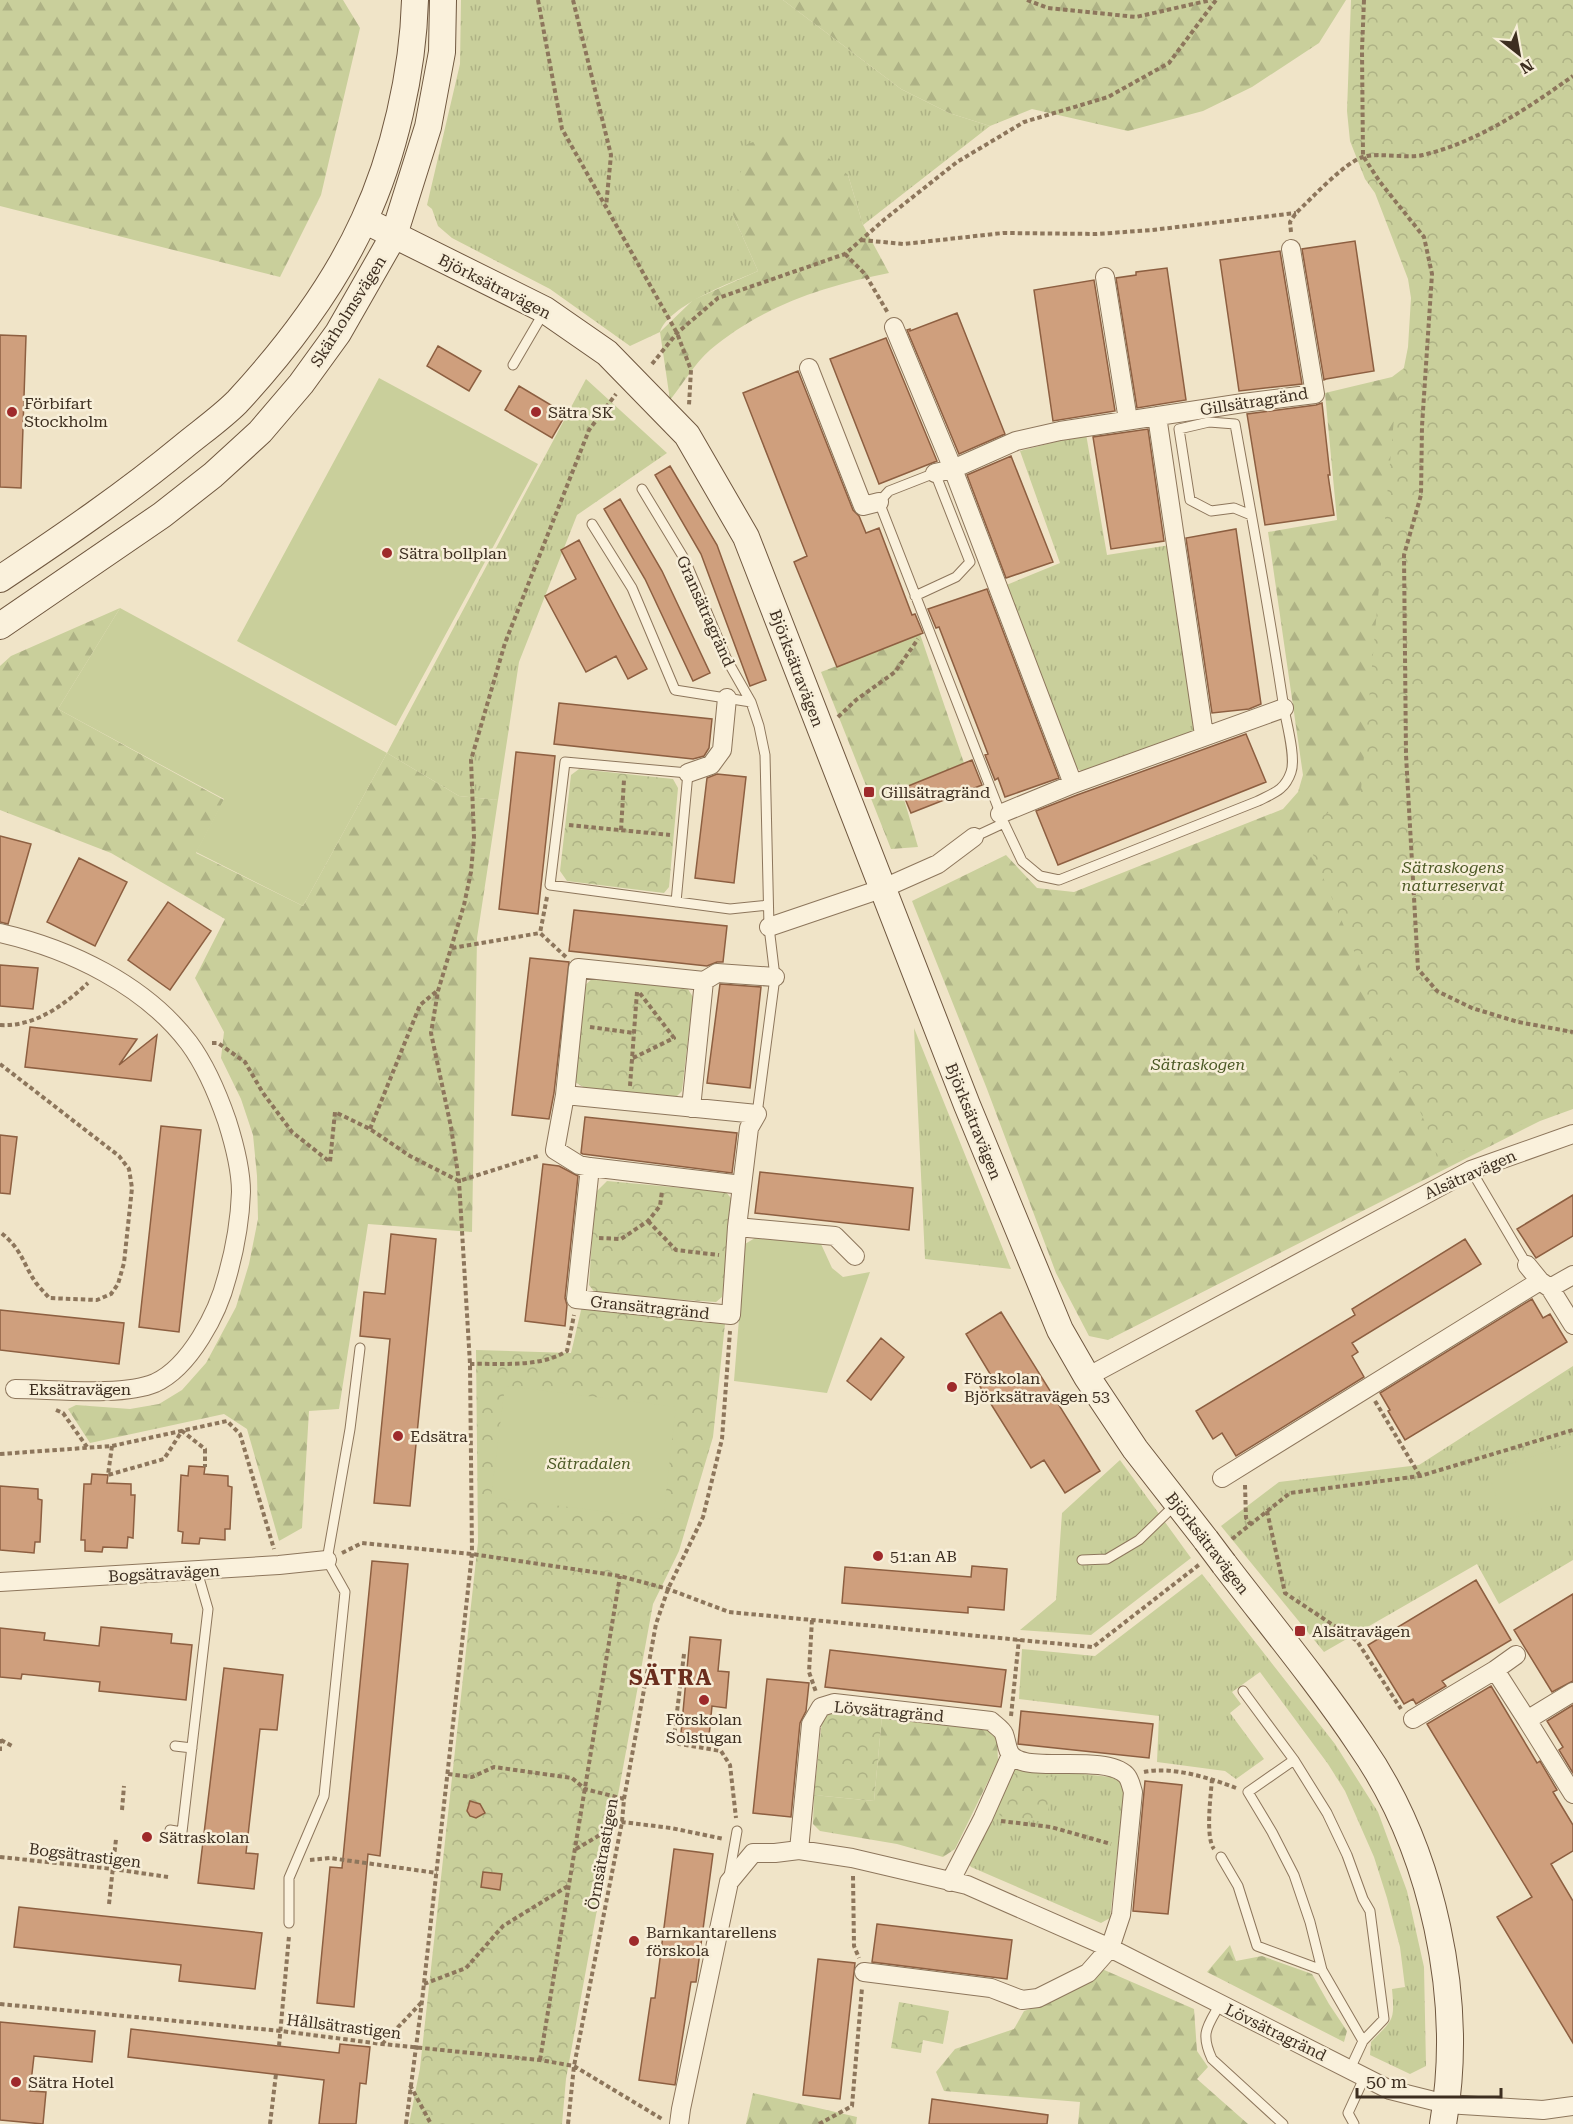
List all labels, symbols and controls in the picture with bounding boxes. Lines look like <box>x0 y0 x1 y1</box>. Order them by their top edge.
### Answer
north arrow <box>1489 24 1549 84</box>
text: N <box>1516 55 1537 78</box>
street label: Björksätravägen <box>435 250 554 323</box>
street label: Skärholmsvägen <box>307 252 390 370</box>
street label: Gillsätragränd <box>1199 384 1309 419</box>
place label: Förbifart Stockholm <box>24 394 108 431</box>
place label: Sätra SK <box>548 403 614 422</box>
marker: Förbifart Stockholm <box>5 405 19 419</box>
marker: Sätra SK <box>529 405 543 419</box>
place label: Sätra bollplan <box>399 544 507 563</box>
marker: Sätra bollplan <box>380 546 394 560</box>
street label: Gransätragränd <box>673 553 739 670</box>
street label: Björksätravägen <box>765 607 828 729</box>
place label: Gillsätragränd <box>881 783 990 802</box>
marker: Gillsätragränd <box>862 785 876 799</box>
park label: Sätraskogens naturreservat <box>1401 858 1504 895</box>
park label: Sätraskogen <box>1150 1055 1245 1074</box>
street label: Björksätravägen <box>942 1060 1006 1182</box>
street label: Alsätravägen <box>1421 1146 1519 1203</box>
street label: Gransätragränd <box>589 1292 711 1323</box>
place label: Förskolan Björksätravägen 53 <box>964 1369 1110 1406</box>
street label: Eksätravägen <box>29 1380 131 1399</box>
marker: Förskolan Björksätravägen 53 <box>945 1380 959 1394</box>
place label: Edsätra <box>410 1427 468 1446</box>
marker: Edsätra <box>391 1429 405 1443</box>
park label: Sätradalen <box>546 1454 631 1473</box>
street label: Björksätravägen <box>1162 1489 1253 1598</box>
place label: 51:an AB <box>890 1547 957 1566</box>
marker: 51:an AB <box>871 1549 885 1563</box>
street label: Bogsätravägen <box>108 1561 220 1586</box>
place label: Alsätravägen <box>1312 1622 1410 1641</box>
marker: Alsätravägen <box>1293 1624 1307 1638</box>
district label: SÄTRA <box>629 1663 713 1690</box>
marker: Förskolan Solstugan <box>697 1693 711 1707</box>
street label: Lövsätragränd <box>833 1697 945 1726</box>
place label: Förskolan Solstugan <box>666 1710 742 1747</box>
street label: Örnsätrastigen <box>583 1797 622 1911</box>
place label: Sätraskolan <box>159 1828 250 1847</box>
marker: Sätraskolan <box>140 1830 154 1844</box>
street label: Bogsätrastigen <box>28 1839 142 1872</box>
place label: Barnkantarellens förskola <box>646 1923 777 1960</box>
marker: Barnkantarellens förskola <box>627 1934 641 1948</box>
street label: Lövsätragränd <box>1222 2000 1330 2065</box>
street label: Hållsätrastigen <box>286 2010 402 2043</box>
scale bar <box>1357 2061 1501 2099</box>
text: 50 m <box>1366 2071 1407 2092</box>
place label: Sätra Hotel <box>28 2073 114 2092</box>
marker: Sätra Hotel <box>9 2075 23 2089</box>

